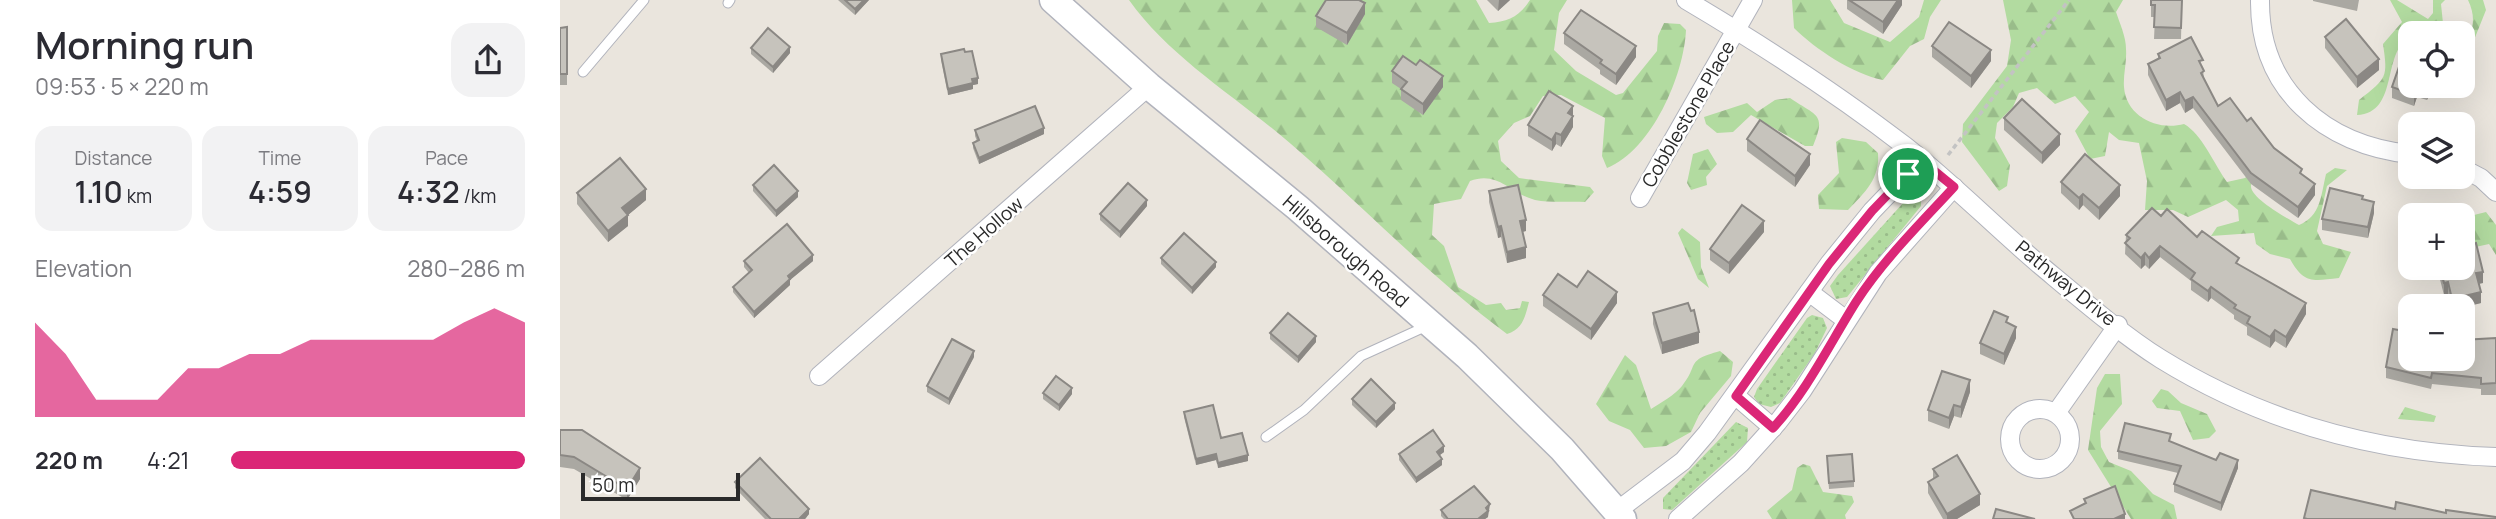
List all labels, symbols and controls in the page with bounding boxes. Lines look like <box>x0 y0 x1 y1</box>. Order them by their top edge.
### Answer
text: Morning run <box>35 18 254 70</box>
map controls <box>2398 21 2475 371</box>
button: locate <box>2398 21 2475 98</box>
button: share <box>451 23 525 97</box>
street label: Cobblestone Place <box>1635 36 1741 192</box>
text: 09:53 · 5 × 220 m <box>35 70 209 102</box>
button: layers <box>2398 112 2475 189</box>
pin <box>1878 144 1938 204</box>
text: Distance <box>74 145 152 171</box>
text: Time <box>259 145 301 171</box>
text: Pace <box>425 145 468 171</box>
icon: arrive <box>1889 155 1927 193</box>
text: 1.10 <box>74 171 123 212</box>
text: 4:59 <box>248 171 312 212</box>
text: 4:32 <box>397 171 460 212</box>
text: km <box>123 183 152 209</box>
text: /km <box>460 183 496 209</box>
street label: Hillsborough Road <box>1277 189 1415 313</box>
street label: The Hollow <box>939 190 1029 273</box>
button: + <box>2398 203 2475 280</box>
street label: Pathway Drive <box>2010 234 2122 332</box>
text: Elevation <box>35 252 132 284</box>
text: 280–286 m <box>407 252 525 284</box>
button: − <box>2398 294 2475 371</box>
text: 220 m <box>35 444 103 476</box>
text: 4:21 <box>147 444 190 476</box>
scale bar <box>581 470 740 502</box>
text: 50 m <box>592 472 634 498</box>

